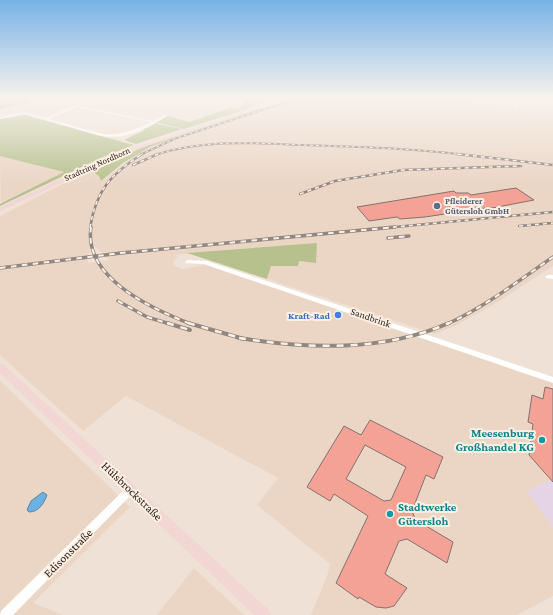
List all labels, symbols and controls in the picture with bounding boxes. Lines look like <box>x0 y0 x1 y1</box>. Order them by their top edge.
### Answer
street label: Stadtring Nordhorn <box>63 145 132 183</box>
place label: Pfleiderer Gütersloh GmbH <box>445 196 509 216</box>
marker: Pfleiderer Gütersloh GmbH <box>432 201 442 211</box>
street label: Sandbrink <box>349 306 392 329</box>
place label: Kraft-Rad <box>288 310 331 321</box>
marker: Kraft-Rad <box>333 310 343 320</box>
place label: Meesenburg Großhandel KG <box>455 426 534 454</box>
marker: Meesenburg Großhandel KG <box>537 435 547 445</box>
street label: Hülsbrockstraße <box>99 459 165 523</box>
place label: Stadtwerke Gütersloh <box>398 500 457 528</box>
marker: Stadtwerke Gütersloh <box>385 509 395 519</box>
street label: Edisonstraße <box>41 526 95 580</box>

